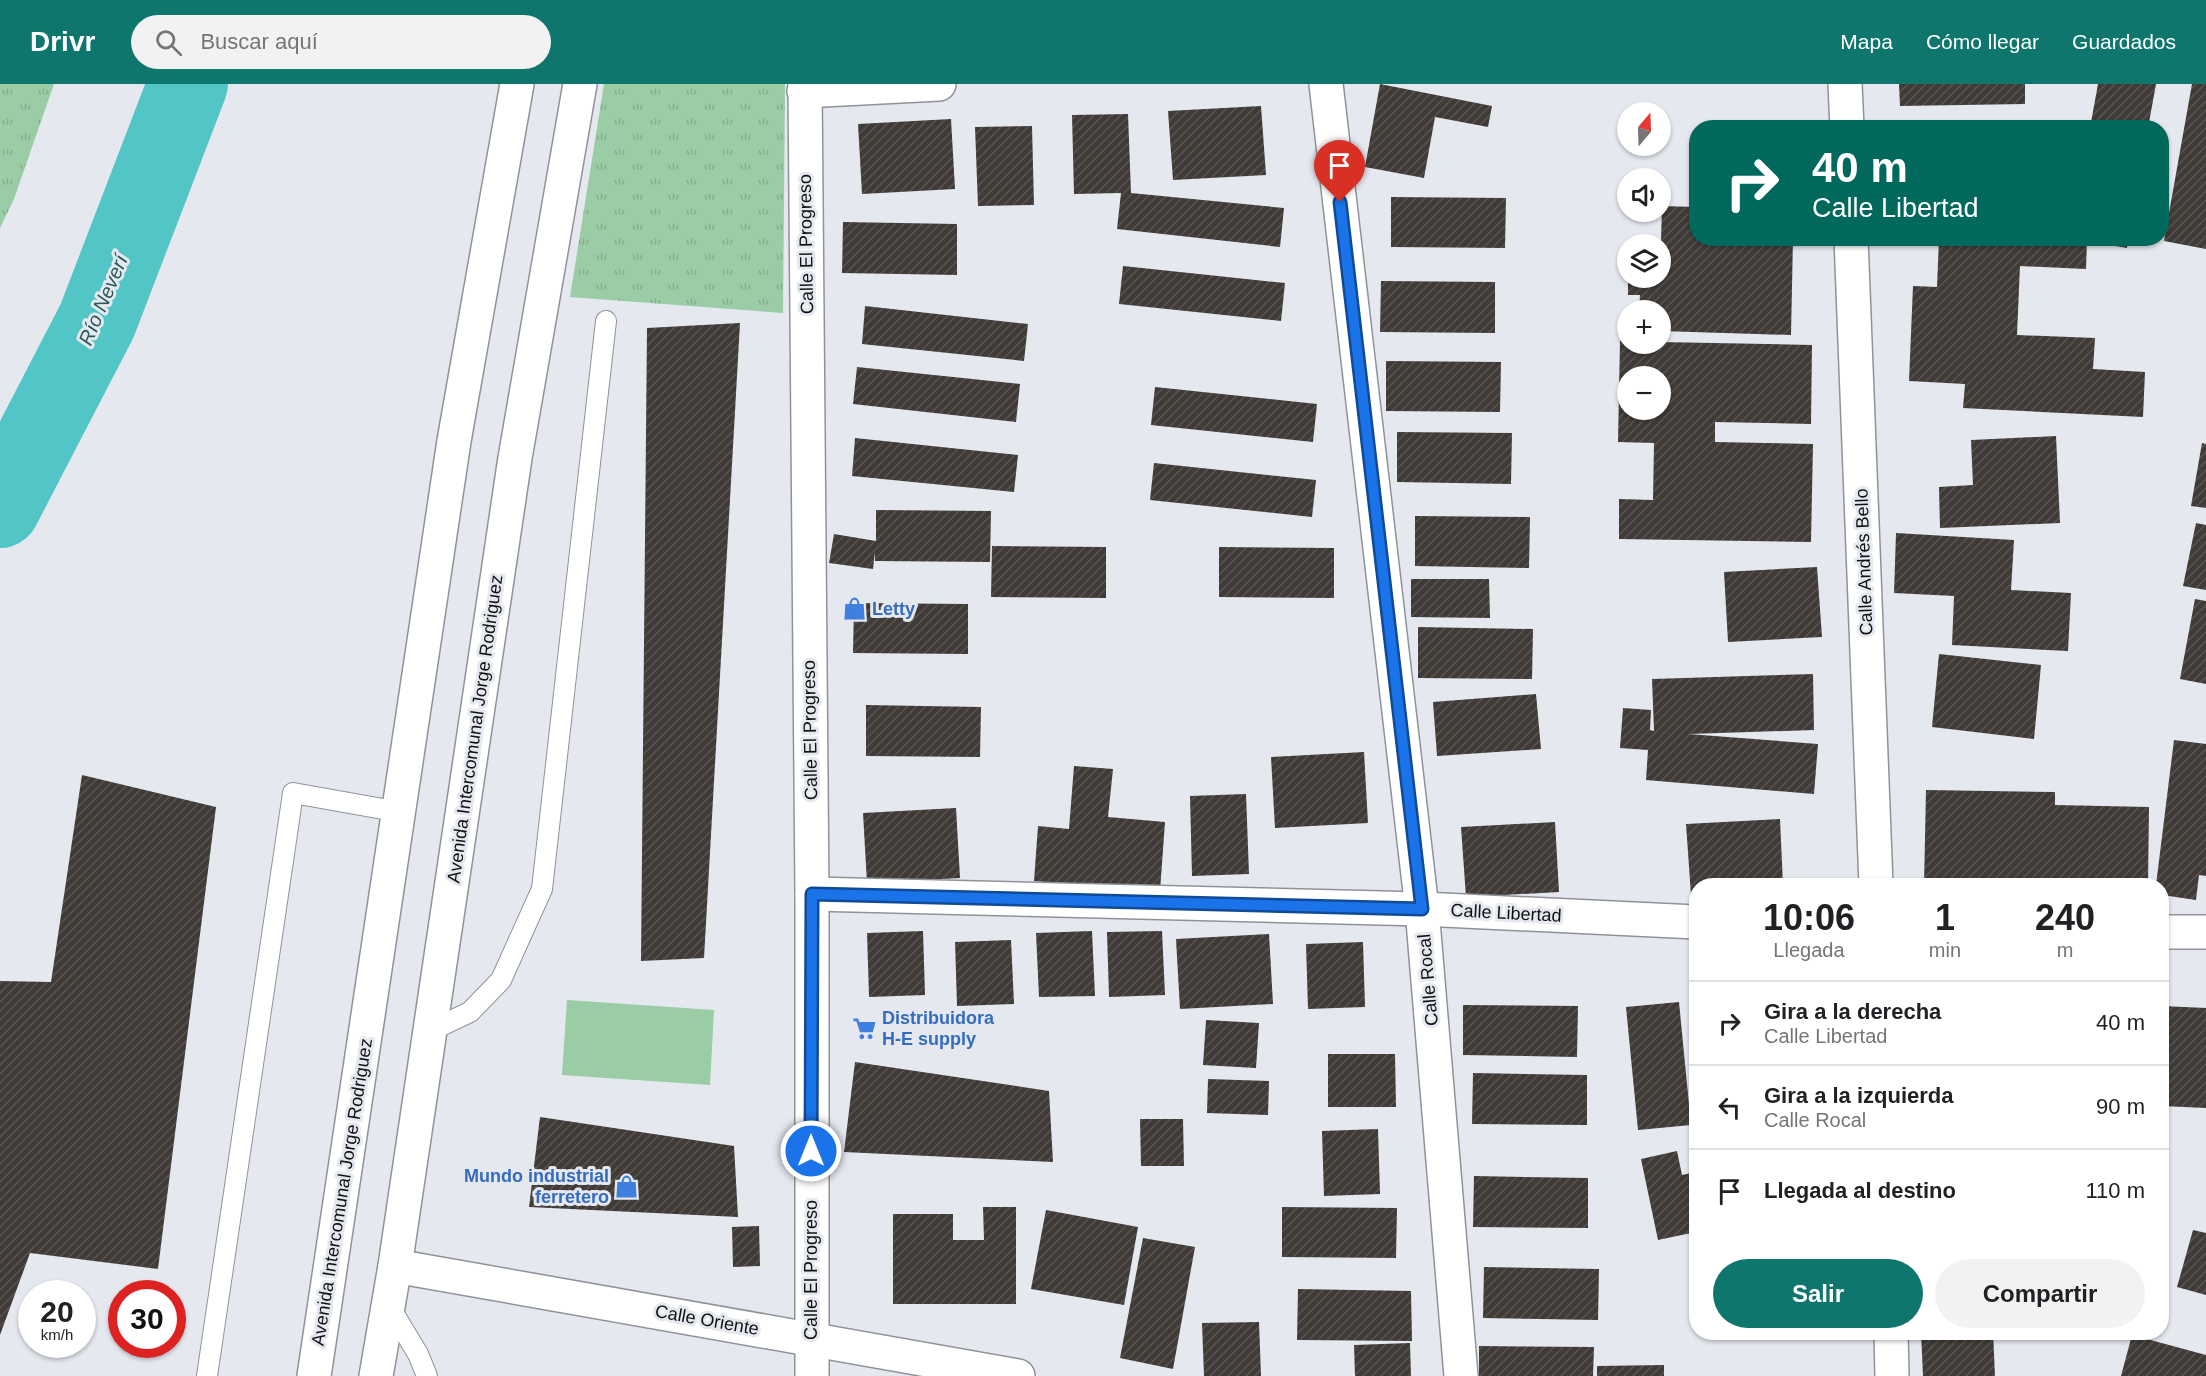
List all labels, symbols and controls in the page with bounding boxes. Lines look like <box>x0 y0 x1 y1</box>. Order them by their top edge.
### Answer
search box <box>131 15 551 69</box>
text: Drivr <box>30 26 95 57</box>
icon: search <box>152 26 185 59</box>
text: Buscar aquí <box>200 29 318 54</box>
text: Mapa <box>1840 30 1893 53</box>
text: Cómo llegar <box>1926 30 2039 53</box>
text: Guardados <box>2072 30 2176 53</box>
north arrow <box>1617 102 1671 156</box>
map controls <box>1617 102 1671 420</box>
pin <box>1314 140 1365 202</box>
icon: right <box>1713 144 1791 222</box>
text: 40 m <box>1812 144 1908 191</box>
icon: arrive <box>1323 149 1356 182</box>
button: sound <box>1617 168 1671 222</box>
street label: Calle El Progreso <box>795 174 817 314</box>
text: Calle Libertad <box>1812 193 1979 223</box>
button: layers <box>1617 234 1671 288</box>
water label: Río Neverí <box>74 249 133 348</box>
button: + <box>1617 300 1671 354</box>
button: − <box>1617 366 1671 420</box>
street label: Calle Andrés Bello <box>1851 488 1877 636</box>
street label: Avenida Intercomunal Jorge Rodriguez <box>443 574 507 884</box>
shop icon: Letty <box>841 596 867 622</box>
place label: Letty <box>872 599 915 619</box>
street label: Calle El Progreso <box>799 660 821 800</box>
text: 10:06 <box>1763 897 1855 938</box>
text: 1 <box>1935 897 1955 938</box>
text: 240 <box>2035 897 2095 938</box>
street label: Calle Libertad <box>1450 900 1562 926</box>
street label: Calle Rocal <box>1414 933 1442 1027</box>
text: Llegada <box>1773 939 1845 961</box>
text: min <box>1929 939 1961 961</box>
text: m <box>2057 939 2073 961</box>
text: Gira a la derecha <box>1764 999 1941 1024</box>
icon: right <box>1713 1007 1746 1040</box>
place label: Distribuidora H-E supply <box>882 1008 995 1049</box>
text: 40 m <box>2096 1010 2145 1035</box>
supermarket icon: Distribuidora H-E supply <box>851 1015 877 1041</box>
text: Calle Libertad <box>1764 1025 1887 1047</box>
street label: Avenida Intercomunal Jorge Rodriguez <box>308 1037 376 1347</box>
text: Gira a la izquierda <box>1764 1083 1954 1108</box>
icon: left <box>1713 1091 1746 1124</box>
text: 90 m <box>2096 1094 2145 1119</box>
text: Calle Rocal <box>1764 1109 1866 1131</box>
position arrow <box>779 1119 843 1183</box>
place label: Mundo industrial ferretero <box>464 1166 609 1207</box>
shop icon: Mundo industrial ferretero <box>614 1173 640 1199</box>
icon: arrive <box>1713 1175 1746 1208</box>
text: Llegada al destino <box>1764 1178 1956 1203</box>
text: 110 m <box>2085 1178 2145 1203</box>
street label: Calle El Progreso <box>801 1200 821 1340</box>
button: Salir <box>1713 1259 1923 1328</box>
button: Compartir <box>1935 1259 2145 1328</box>
speed limit sign: 30 <box>108 1280 186 1358</box>
text: 20 <box>40 1295 74 1328</box>
street label: Calle Oriente <box>654 1301 760 1339</box>
text: km/h <box>41 1326 73 1343</box>

